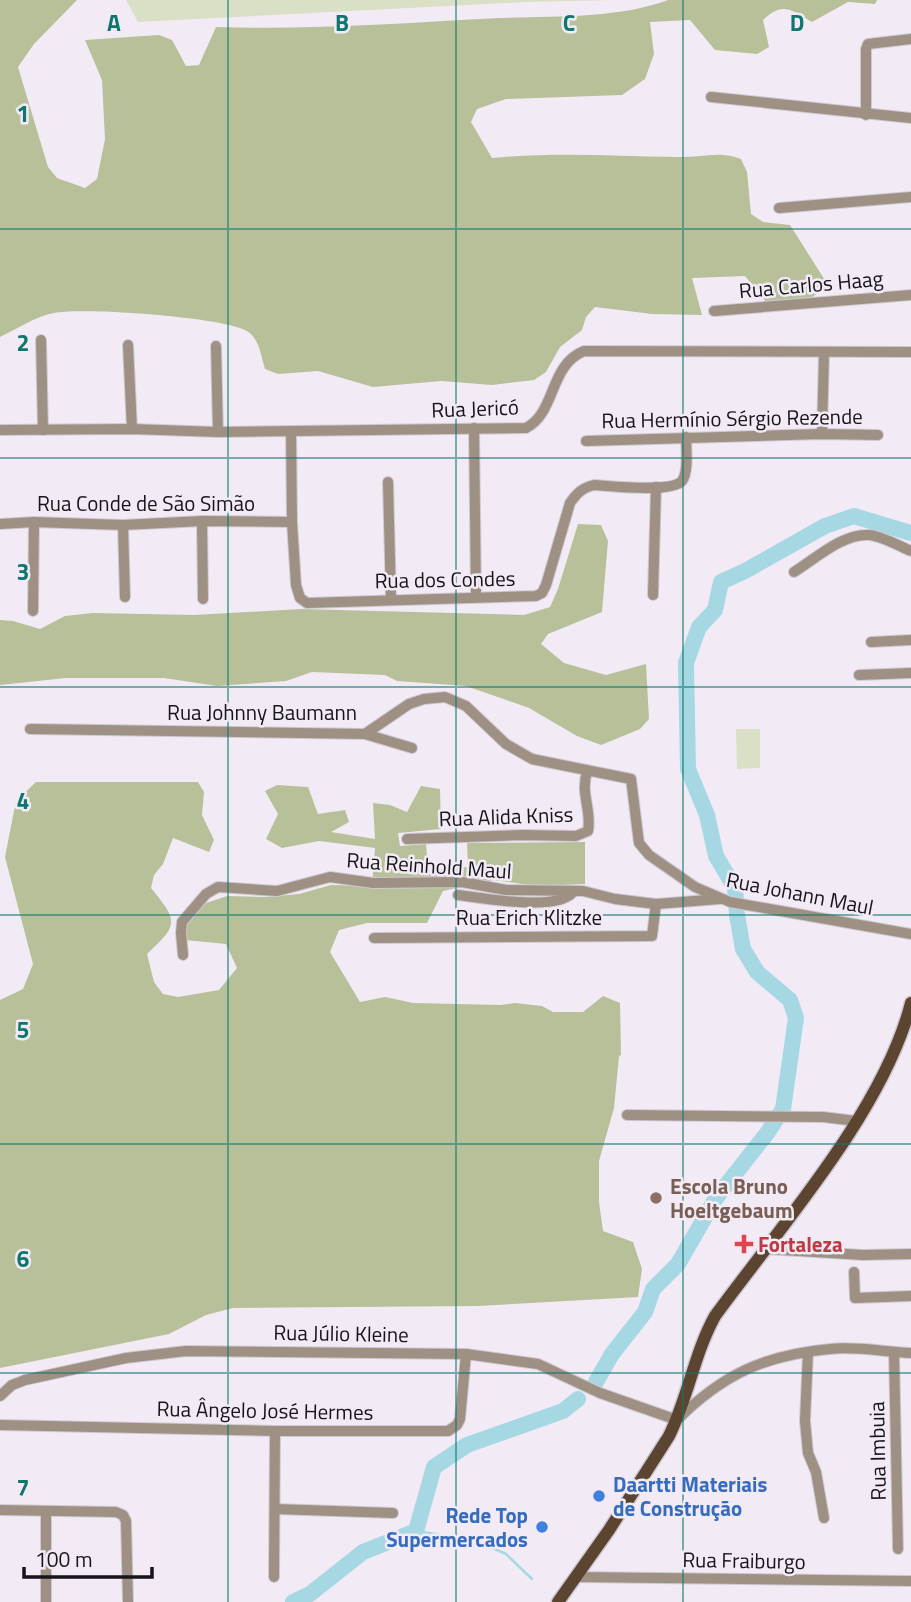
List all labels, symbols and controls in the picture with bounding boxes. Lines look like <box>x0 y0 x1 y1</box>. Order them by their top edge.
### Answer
text: A <box>107 5 121 40</box>
text: B <box>335 5 349 40</box>
text: C <box>563 5 575 40</box>
text: D <box>790 5 804 40</box>
text: 1 <box>17 96 29 131</box>
street label: Rua Carlos Haag <box>738 262 885 306</box>
text: 2 <box>17 325 29 360</box>
street label: Rua Jericó <box>431 390 519 426</box>
street label: Rua Hermínio Sérgio Rezende <box>601 400 863 436</box>
street label: Rua Conde de São Simão <box>37 487 255 519</box>
text: 3 <box>17 554 29 589</box>
street label: Rua dos Condes <box>374 562 516 596</box>
street label: Rua Johnny Baumann <box>167 696 357 728</box>
text: 4 <box>17 783 29 818</box>
street label: Rua Alida Kniss <box>438 798 574 834</box>
street label: Rua Reinhold Maul <box>345 843 513 887</box>
street label: Rua Johann Maul <box>724 863 876 923</box>
street label: Rua Erich Klitzke <box>456 901 602 933</box>
text: 5 <box>17 1012 29 1047</box>
place label: Escola Bruno Hoeltgebaum <box>670 1170 793 1226</box>
marker: Escola Bruno Hoeltgebaum <box>648 1190 664 1206</box>
place label: Fortaleza <box>758 1228 843 1260</box>
marker: Fortaleza <box>736 1236 752 1252</box>
text: 6 <box>17 1241 30 1276</box>
street label: Rua Júlio Kleine <box>273 1316 409 1350</box>
street label: Rua Ângelo José Hermes <box>156 1392 374 1428</box>
street label: Rua Imbuia <box>860 1401 894 1501</box>
place label: Daartti Materiais de Construção <box>613 1468 767 1524</box>
text: 7 <box>17 1470 29 1505</box>
marker: Daartti Materiais de Construção <box>591 1488 607 1504</box>
place label: Rede Top Supermercados <box>386 1499 528 1555</box>
marker: Rede Top Supermercados <box>534 1519 550 1535</box>
scale bar <box>24 1536 152 1580</box>
text: 100 m <box>35 1543 92 1575</box>
street label: Rua Fraiburgo <box>682 1543 806 1577</box>

